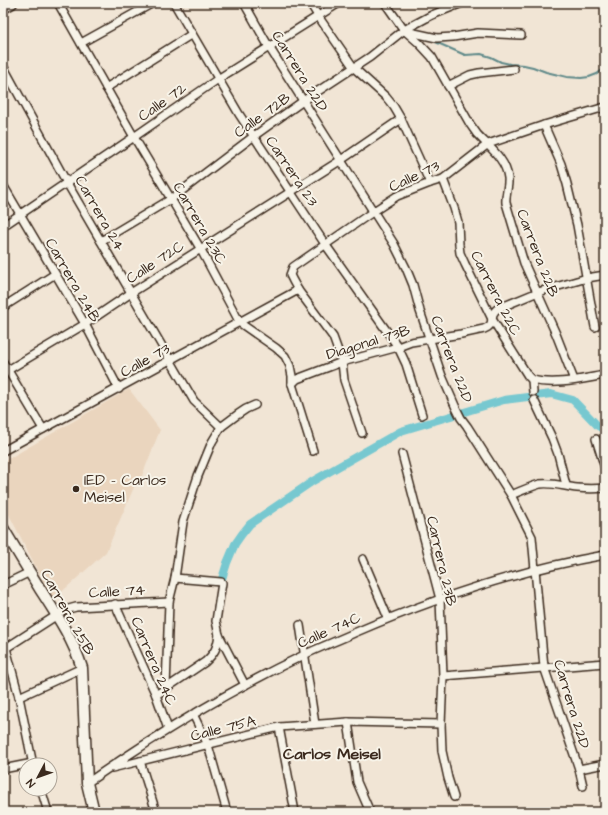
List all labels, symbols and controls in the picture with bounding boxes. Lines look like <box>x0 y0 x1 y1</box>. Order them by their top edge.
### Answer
street label: Carrera 22D <box>266 27 333 116</box>
street label: Calle 72 <box>134 78 191 127</box>
street label: Calle 72B <box>230 87 295 143</box>
street label: Carrera 23 <box>260 132 323 211</box>
street label: Calle 73 <box>385 155 443 197</box>
street label: Carrera 24 <box>70 172 130 255</box>
street label: Carrera 23C <box>168 178 232 269</box>
street label: Carrera 22B <box>511 206 564 301</box>
street label: Carrera 24B <box>40 234 105 327</box>
street label: Calle 72C <box>122 236 189 289</box>
street label: Carrera 22C <box>465 247 526 340</box>
street label: Carrera 22D <box>425 313 478 406</box>
street label: Diagonal 73B <box>324 320 413 366</box>
street label: Calle 73 <box>117 338 174 383</box>
place label: IED - Carlos Meisel <box>84 470 167 508</box>
marker: IED - Carlos Meisel <box>71 484 81 494</box>
street label: Carrera 23B <box>421 514 462 608</box>
street label: Carrera 25B <box>35 566 100 659</box>
street label: Calle 74 <box>88 580 146 603</box>
street label: Calle 74C <box>294 607 364 654</box>
street label: Carrera 24C <box>125 614 182 709</box>
street label: Carrera 22D <box>548 657 595 751</box>
street label: Calle 75A <box>188 710 258 747</box>
district label: Carlos Meisel <box>283 743 381 765</box>
north arrow <box>18 757 58 797</box>
text: N <box>23 776 39 791</box>

